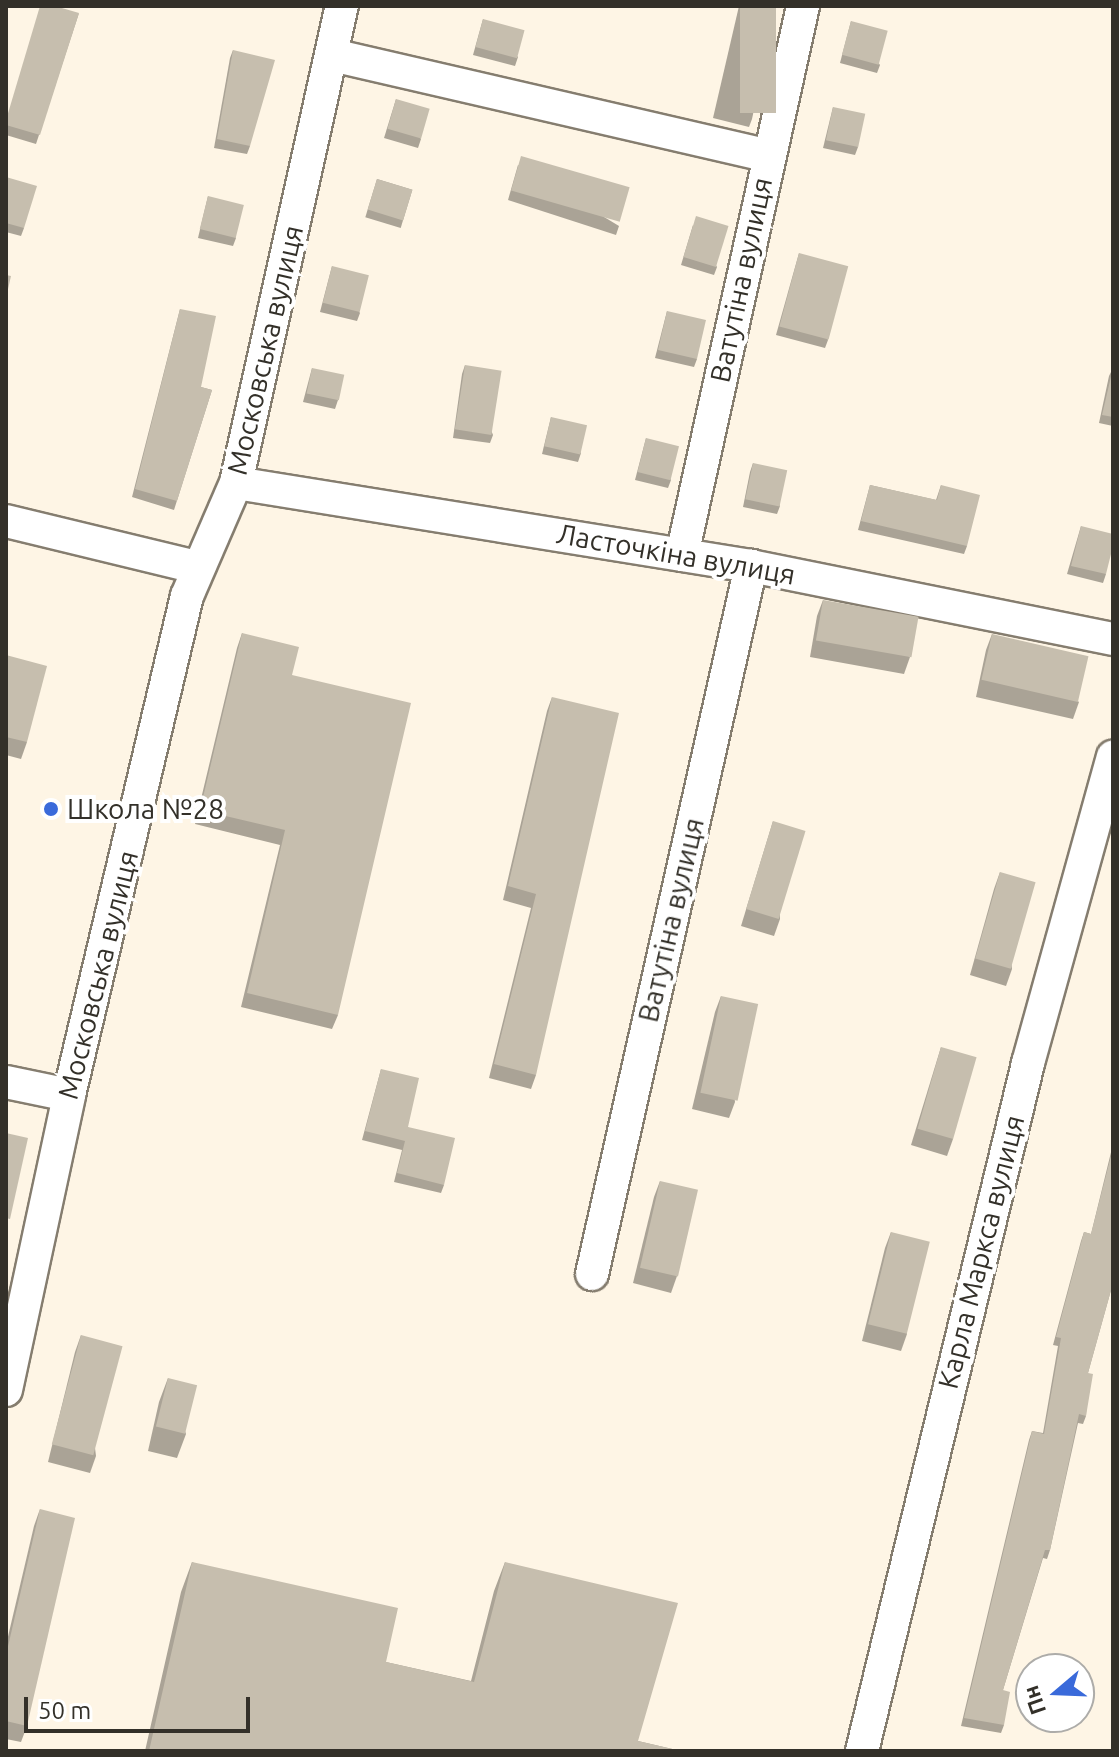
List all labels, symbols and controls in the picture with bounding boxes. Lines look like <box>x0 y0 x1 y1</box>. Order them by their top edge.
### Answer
street label: Ватутіна вулиця <box>703 175 779 385</box>
street label: Московська вулиця <box>220 222 310 478</box>
street label: Ласточкіна вулиця <box>554 516 798 592</box>
place label: Школа №28 <box>67 792 224 826</box>
marker: Школа №28 <box>42 800 60 818</box>
street label: Ватутіна вулиця <box>631 815 711 1025</box>
street label: Московська вулиця <box>51 847 145 1103</box>
street label: Карла Маркса вулиця <box>931 1112 1031 1392</box>
north arrow <box>1015 1653 1095 1733</box>
scale bar <box>28 1681 254 1731</box>
text: Пн <box>1017 1683 1050 1718</box>
text: 50 m <box>38 1697 91 1724</box>

